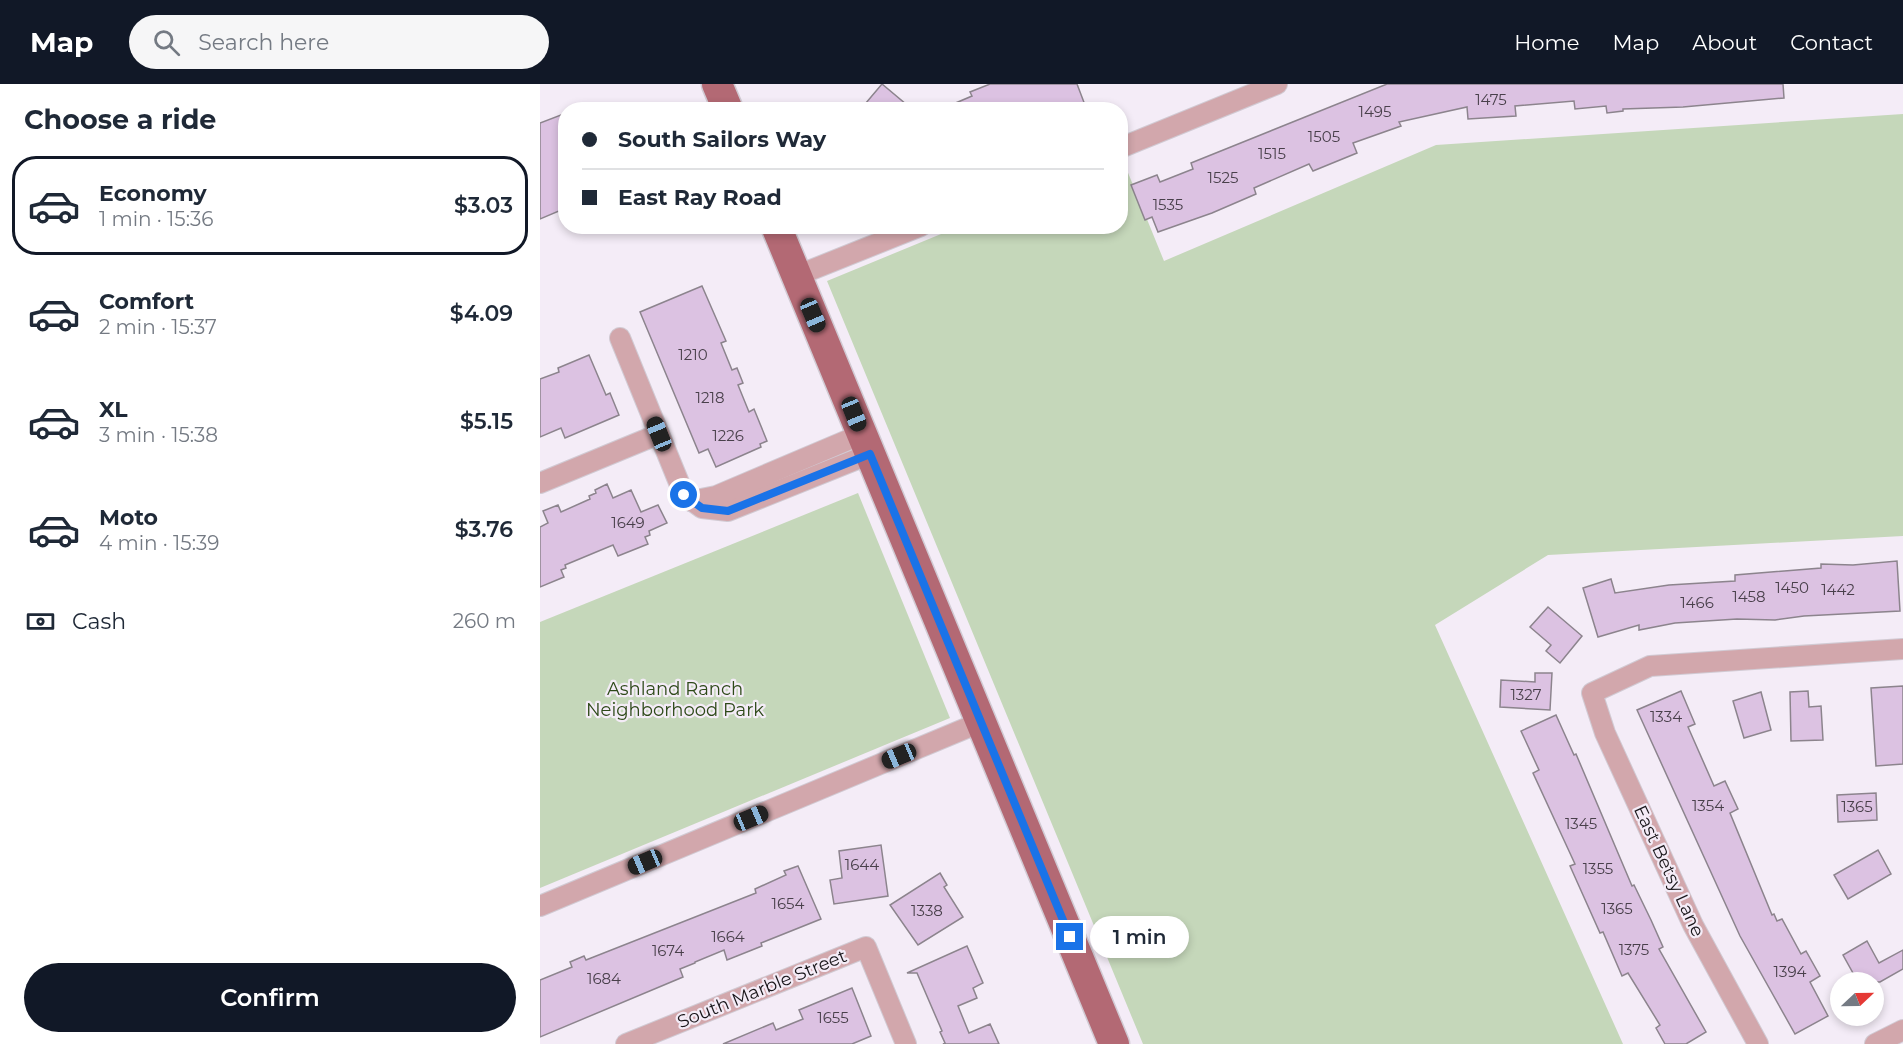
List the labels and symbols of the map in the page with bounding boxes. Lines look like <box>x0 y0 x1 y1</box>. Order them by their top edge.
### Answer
house number: 1475 <box>1475 90 1507 109</box>
house number: 1495 <box>1359 102 1391 121</box>
house number: 1505 <box>1308 127 1340 146</box>
house number: 1515 <box>1258 144 1286 163</box>
house number: 1525 <box>1208 168 1238 187</box>
house number: 1535 <box>1153 195 1183 214</box>
car <box>798 295 828 335</box>
house number: 1210 <box>678 345 708 364</box>
house number: 1218 <box>696 388 724 407</box>
car <box>839 394 869 434</box>
car <box>644 414 674 454</box>
house number: 1226 <box>712 426 744 445</box>
route start <box>670 481 697 508</box>
house number: 1649 <box>611 513 645 532</box>
house number: 1450 <box>1775 578 1809 597</box>
house number: 1442 <box>1821 580 1855 599</box>
house number: 1458 <box>1732 587 1766 606</box>
house number: 1466 <box>1680 593 1714 612</box>
park label: Ashland Ranch Neighborhood Park <box>586 678 764 721</box>
house number: 1327 <box>1510 685 1542 704</box>
house number: 1334 <box>1650 707 1682 726</box>
car <box>879 741 919 771</box>
house number: 1354 <box>1692 796 1724 815</box>
house number: 1365 <box>1841 797 1873 816</box>
street label: East Betsy Lane <box>1629 802 1709 940</box>
car <box>731 803 771 833</box>
house number: 1345 <box>1565 814 1597 833</box>
car <box>625 847 665 877</box>
house number: 1644 <box>845 855 879 874</box>
house number: 1355 <box>1583 859 1613 878</box>
house number: 1654 <box>772 894 805 913</box>
house number: 1365 <box>1601 899 1633 918</box>
house number: 1338 <box>911 901 943 920</box>
callout: 1 min <box>1091 916 1190 958</box>
route end <box>1056 923 1083 950</box>
house number: 1664 <box>711 927 745 946</box>
house number: 1375 <box>1619 940 1649 959</box>
house number: 1674 <box>652 941 684 960</box>
street label: South Marble Street <box>674 945 850 1033</box>
house number: 1394 <box>1774 962 1807 981</box>
house number: 1684 <box>587 969 621 988</box>
north arrow <box>1830 972 1884 1026</box>
house number: 1655 <box>817 1008 849 1027</box>

